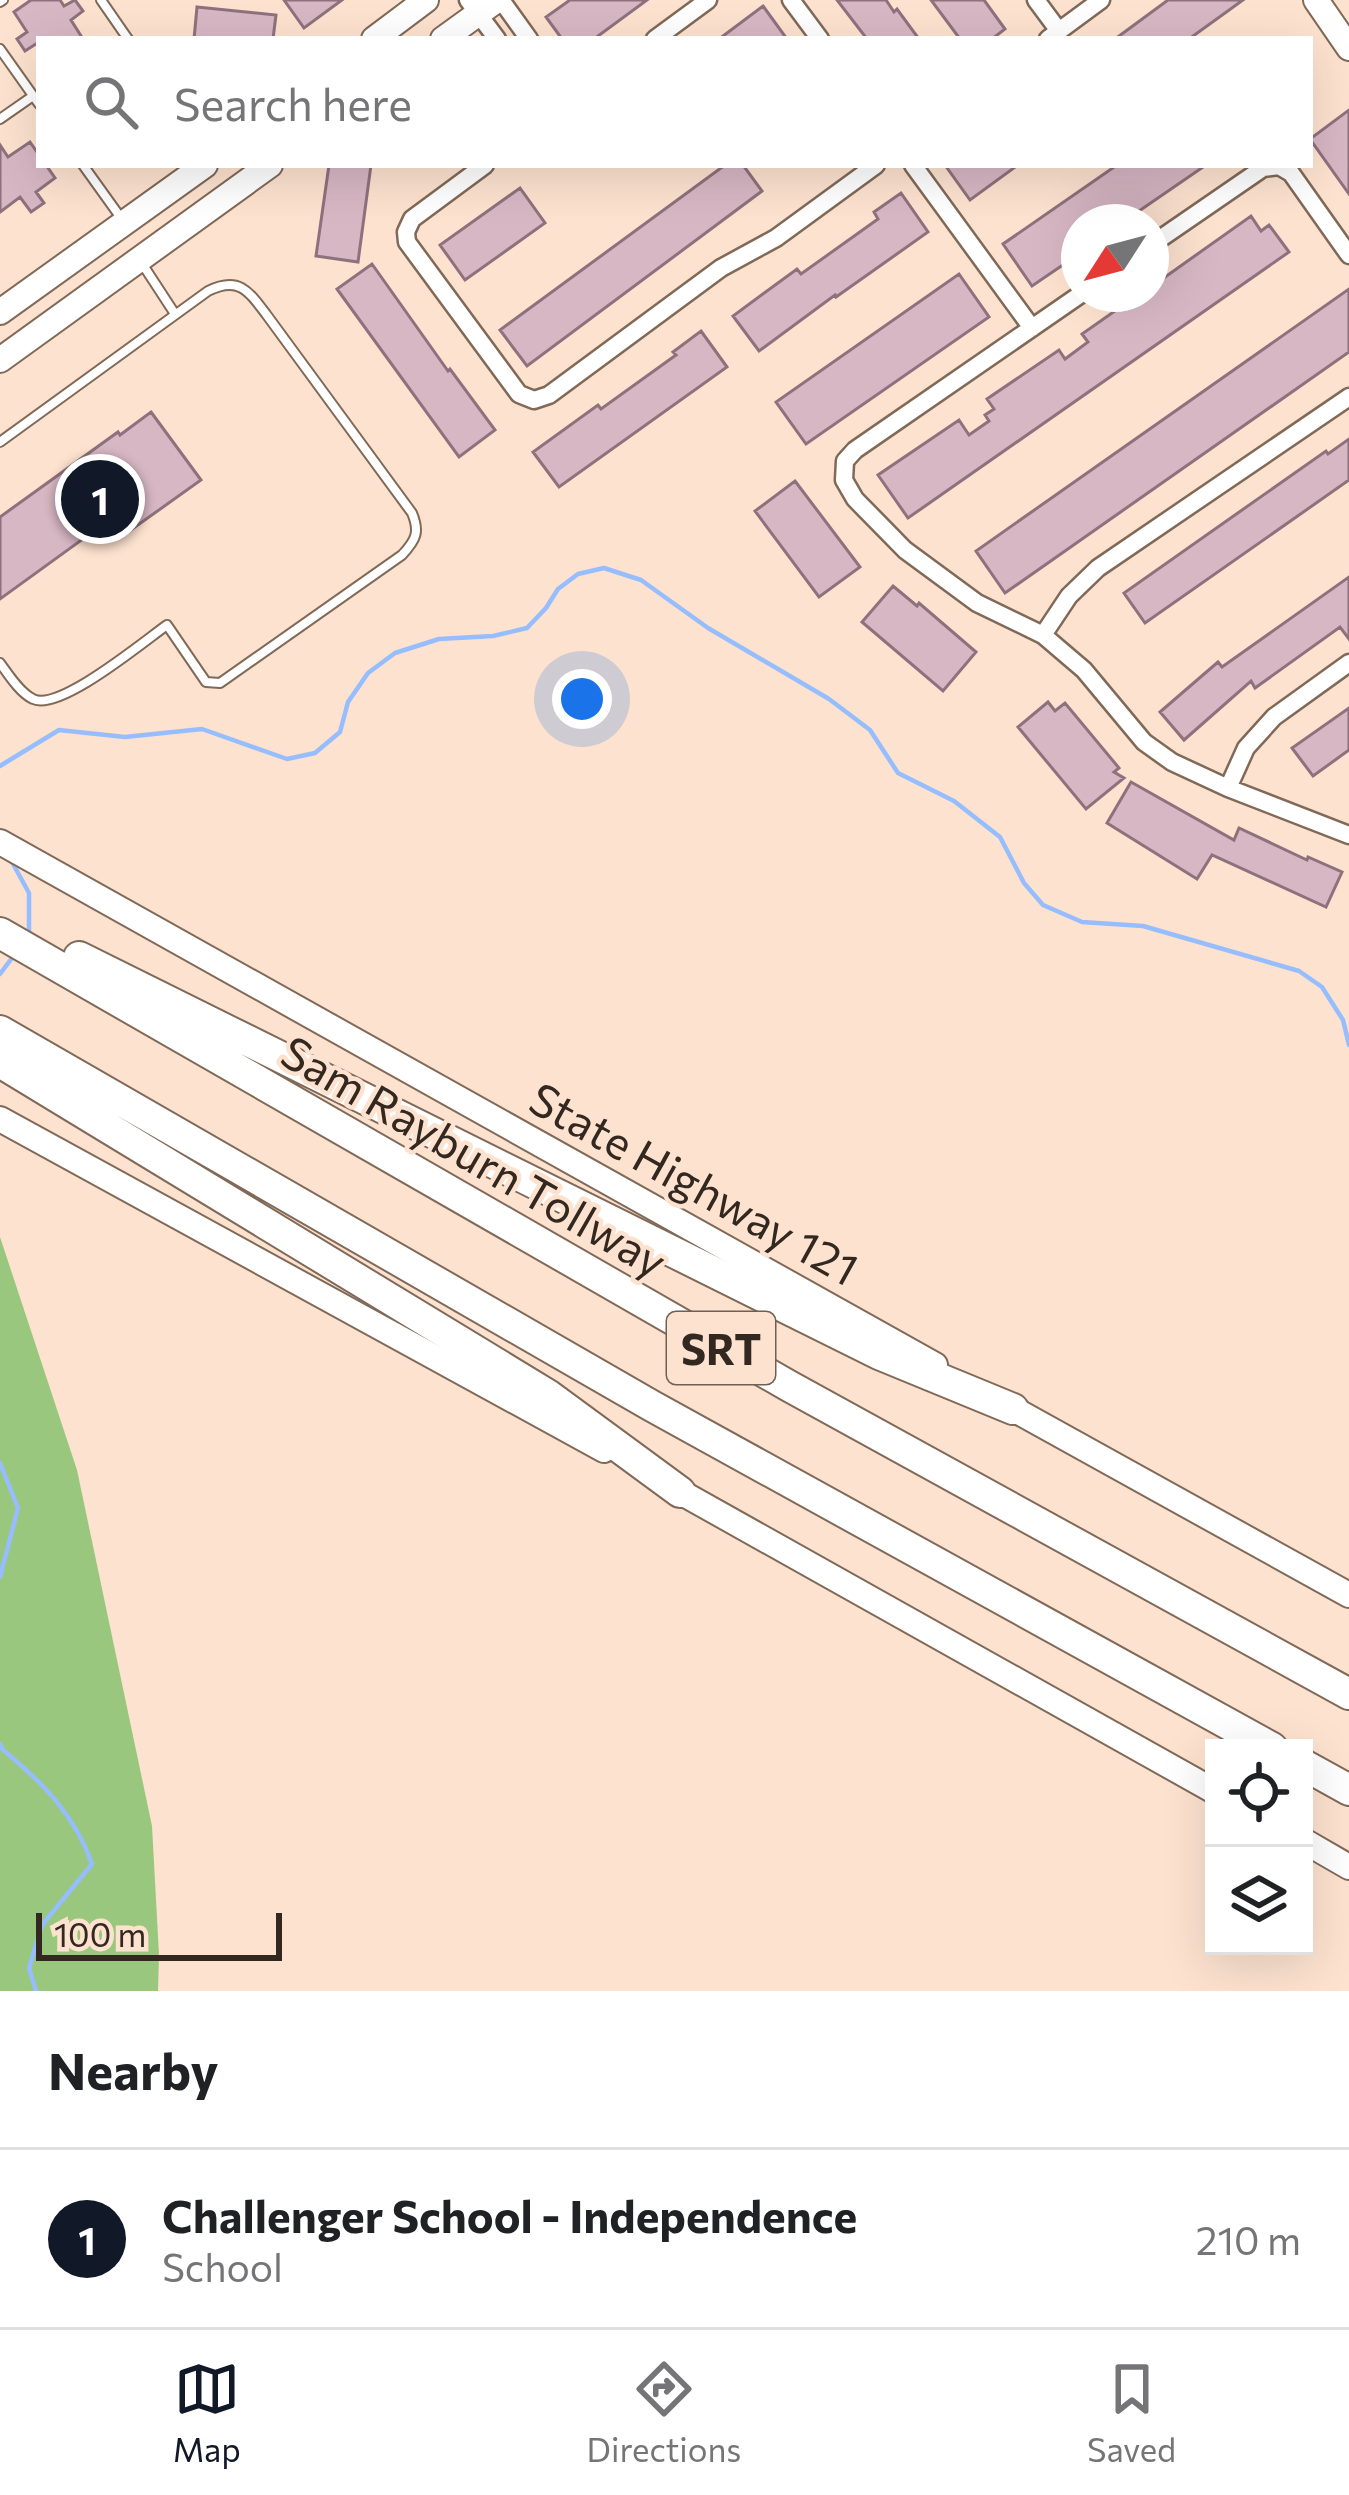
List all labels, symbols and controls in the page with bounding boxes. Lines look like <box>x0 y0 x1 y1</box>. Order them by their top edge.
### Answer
search box <box>36 36 1313 168</box>
icon: search <box>78 69 144 135</box>
text: Search here <box>174 75 412 130</box>
north arrow <box>1061 204 1169 312</box>
pin: 1 <box>61 454 139 544</box>
your location <box>552 669 612 729</box>
street label: Sam Rayburn Tollway <box>273 1022 677 1288</box>
street label: State Highway 121 <box>521 1069 869 1295</box>
road number: SRT <box>667 1312 775 1384</box>
map controls <box>1205 1739 1313 1955</box>
button: locate <box>1205 1739 1313 1847</box>
button: layers <box>1205 1847 1313 1955</box>
scale bar <box>36 1907 282 1960</box>
text: 100 m <box>54 1913 146 1954</box>
text: Nearby <box>48 2038 218 2101</box>
text: Challenger School - Independence <box>162 2187 857 2242</box>
text: 1 <box>78 2215 96 2263</box>
text: 210 m <box>1196 2215 1301 2263</box>
text: School <box>162 2242 283 2290</box>
tab: Map <box>173 2356 241 2469</box>
tab: Directions <box>587 2356 741 2469</box>
tab: Saved <box>1087 2356 1176 2469</box>

